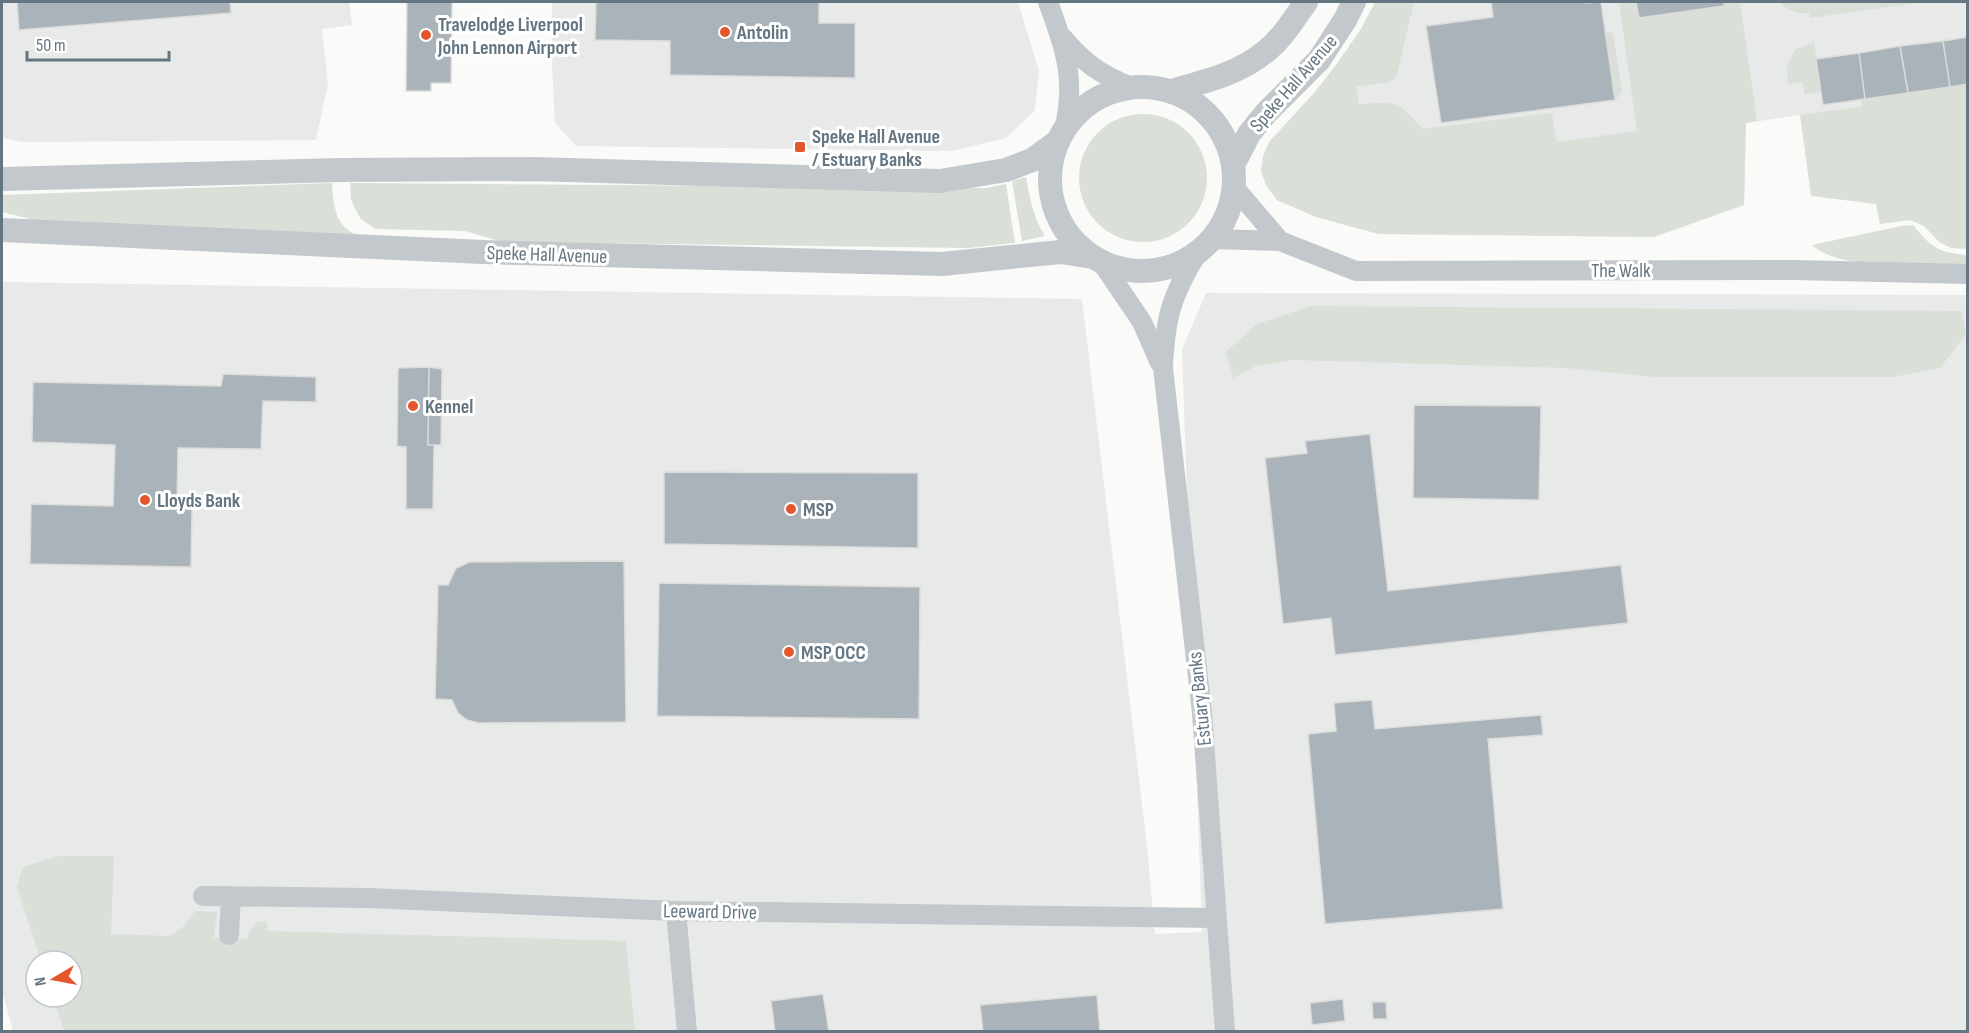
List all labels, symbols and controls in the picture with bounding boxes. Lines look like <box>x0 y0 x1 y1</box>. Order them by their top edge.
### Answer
place label: Travelodge Liverpool John Lennon Airport <box>437 13 583 60</box>
place label: Antolin <box>736 21 788 45</box>
scale bar <box>27 24 170 62</box>
marker: Antolin <box>718 25 732 39</box>
marker: Travelodge Liverpool John Lennon Airport <box>419 28 433 42</box>
street label: Speke Hall Avenue <box>1245 30 1342 137</box>
text: 50 m <box>36 35 66 56</box>
place label: Speke Hall Avenue / Estuary Banks <box>812 125 940 172</box>
marker: Speke Hall Avenue / Estuary Banks <box>793 140 807 154</box>
street label: Speke Hall Avenue <box>486 241 608 269</box>
street label: The Walk <box>1591 259 1651 283</box>
place label: Kennel <box>425 395 473 419</box>
marker: Kennel <box>406 399 420 413</box>
place label: Lloyds Bank <box>157 489 241 513</box>
marker: Lloyds Bank <box>138 493 152 507</box>
place label: MSP <box>803 498 834 522</box>
marker: MSP <box>784 502 798 516</box>
place label: MSP OCC <box>801 641 866 665</box>
marker: MSP OCC <box>782 645 796 659</box>
street label: Estuary Banks <box>1183 651 1217 747</box>
street label: Leeward Drive <box>663 899 757 925</box>
north arrow <box>24 949 84 1009</box>
text: N <box>31 975 51 987</box>

